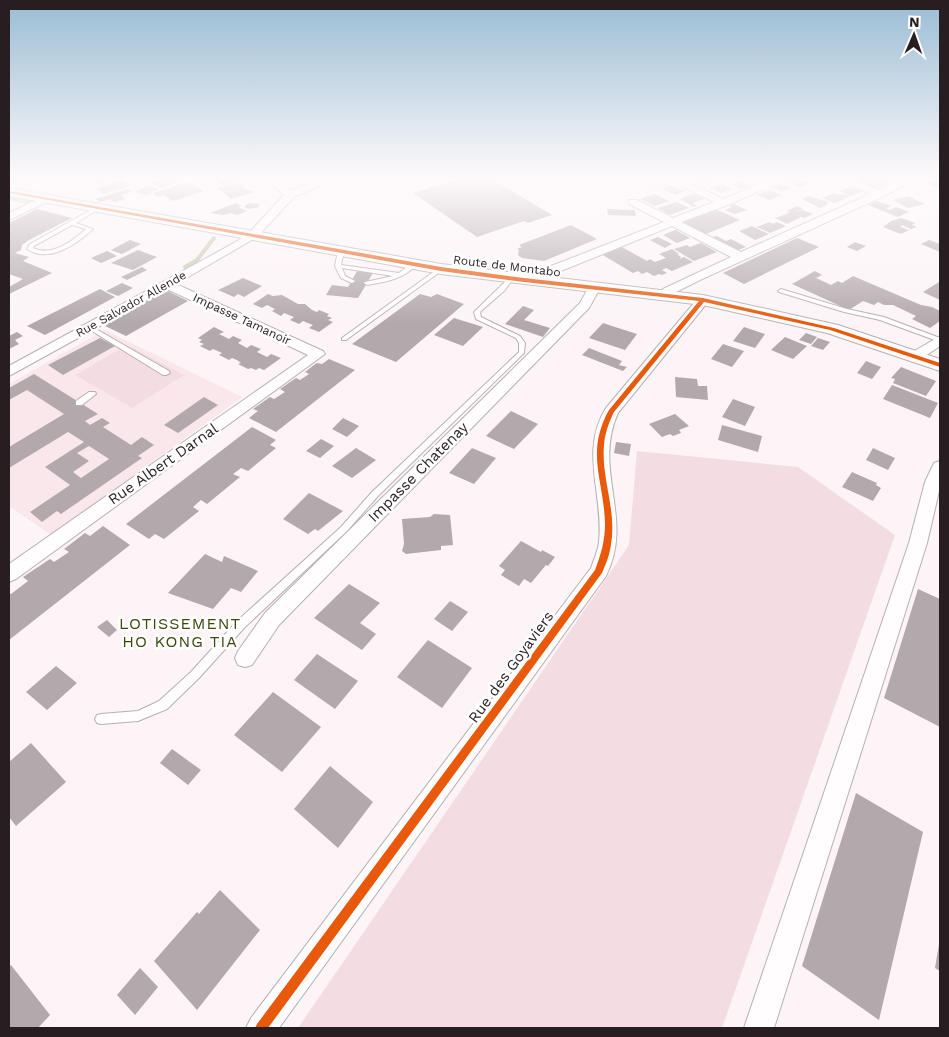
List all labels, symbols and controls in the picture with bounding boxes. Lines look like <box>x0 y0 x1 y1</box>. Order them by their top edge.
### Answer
north arrow <box>889 10 939 60</box>
text: N <box>909 14 920 30</box>
street label: Route de Montabo <box>452 252 562 280</box>
street label: Rue Salvador Allende <box>73 268 189 340</box>
street label: Impasse Tamanoir <box>191 290 293 348</box>
street label: Impasse Chatenay <box>364 418 472 526</box>
street label: Rue Albert Darnal <box>105 419 222 509</box>
street label: Rue des Goyaviers <box>464 608 558 726</box>
district label: LOTISSEMENT HO KONG TIA <box>119 614 241 651</box>

